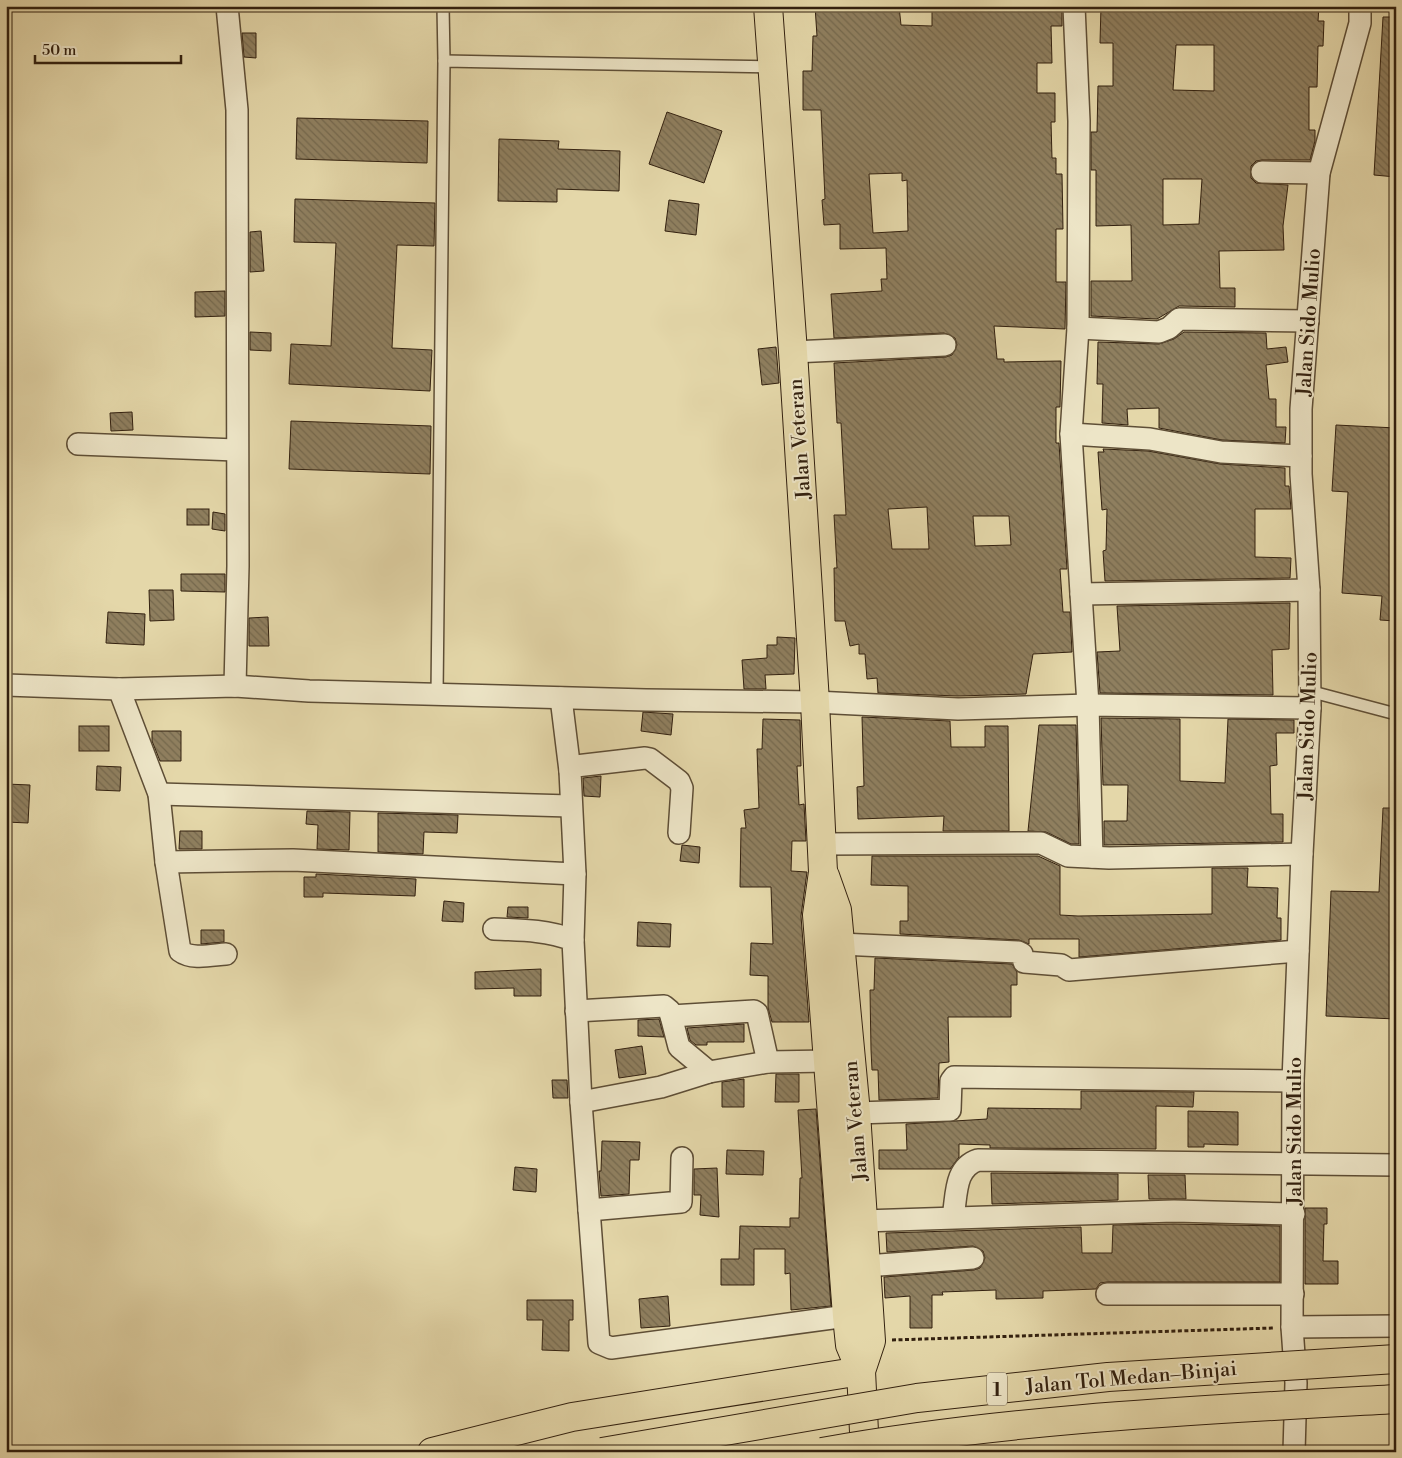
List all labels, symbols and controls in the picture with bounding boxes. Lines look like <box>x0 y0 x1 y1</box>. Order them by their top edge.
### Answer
scale bar <box>35 32 181 64</box>
text: 50 m <box>42 41 76 60</box>
street label: Jalan Sido Mulio <box>1292 247 1327 398</box>
street label: Jalan Veteran <box>784 378 817 501</box>
street label: Jalan Sido Mulio <box>1293 651 1324 802</box>
street label: Jalan Sido Mulio <box>1283 1057 1308 1206</box>
street label: Jalan Veteran <box>839 1059 874 1183</box>
street label: Jalan Tol Medan–Binjai <box>1023 1357 1238 1400</box>
road number: 1 <box>987 1372 1007 1406</box>

